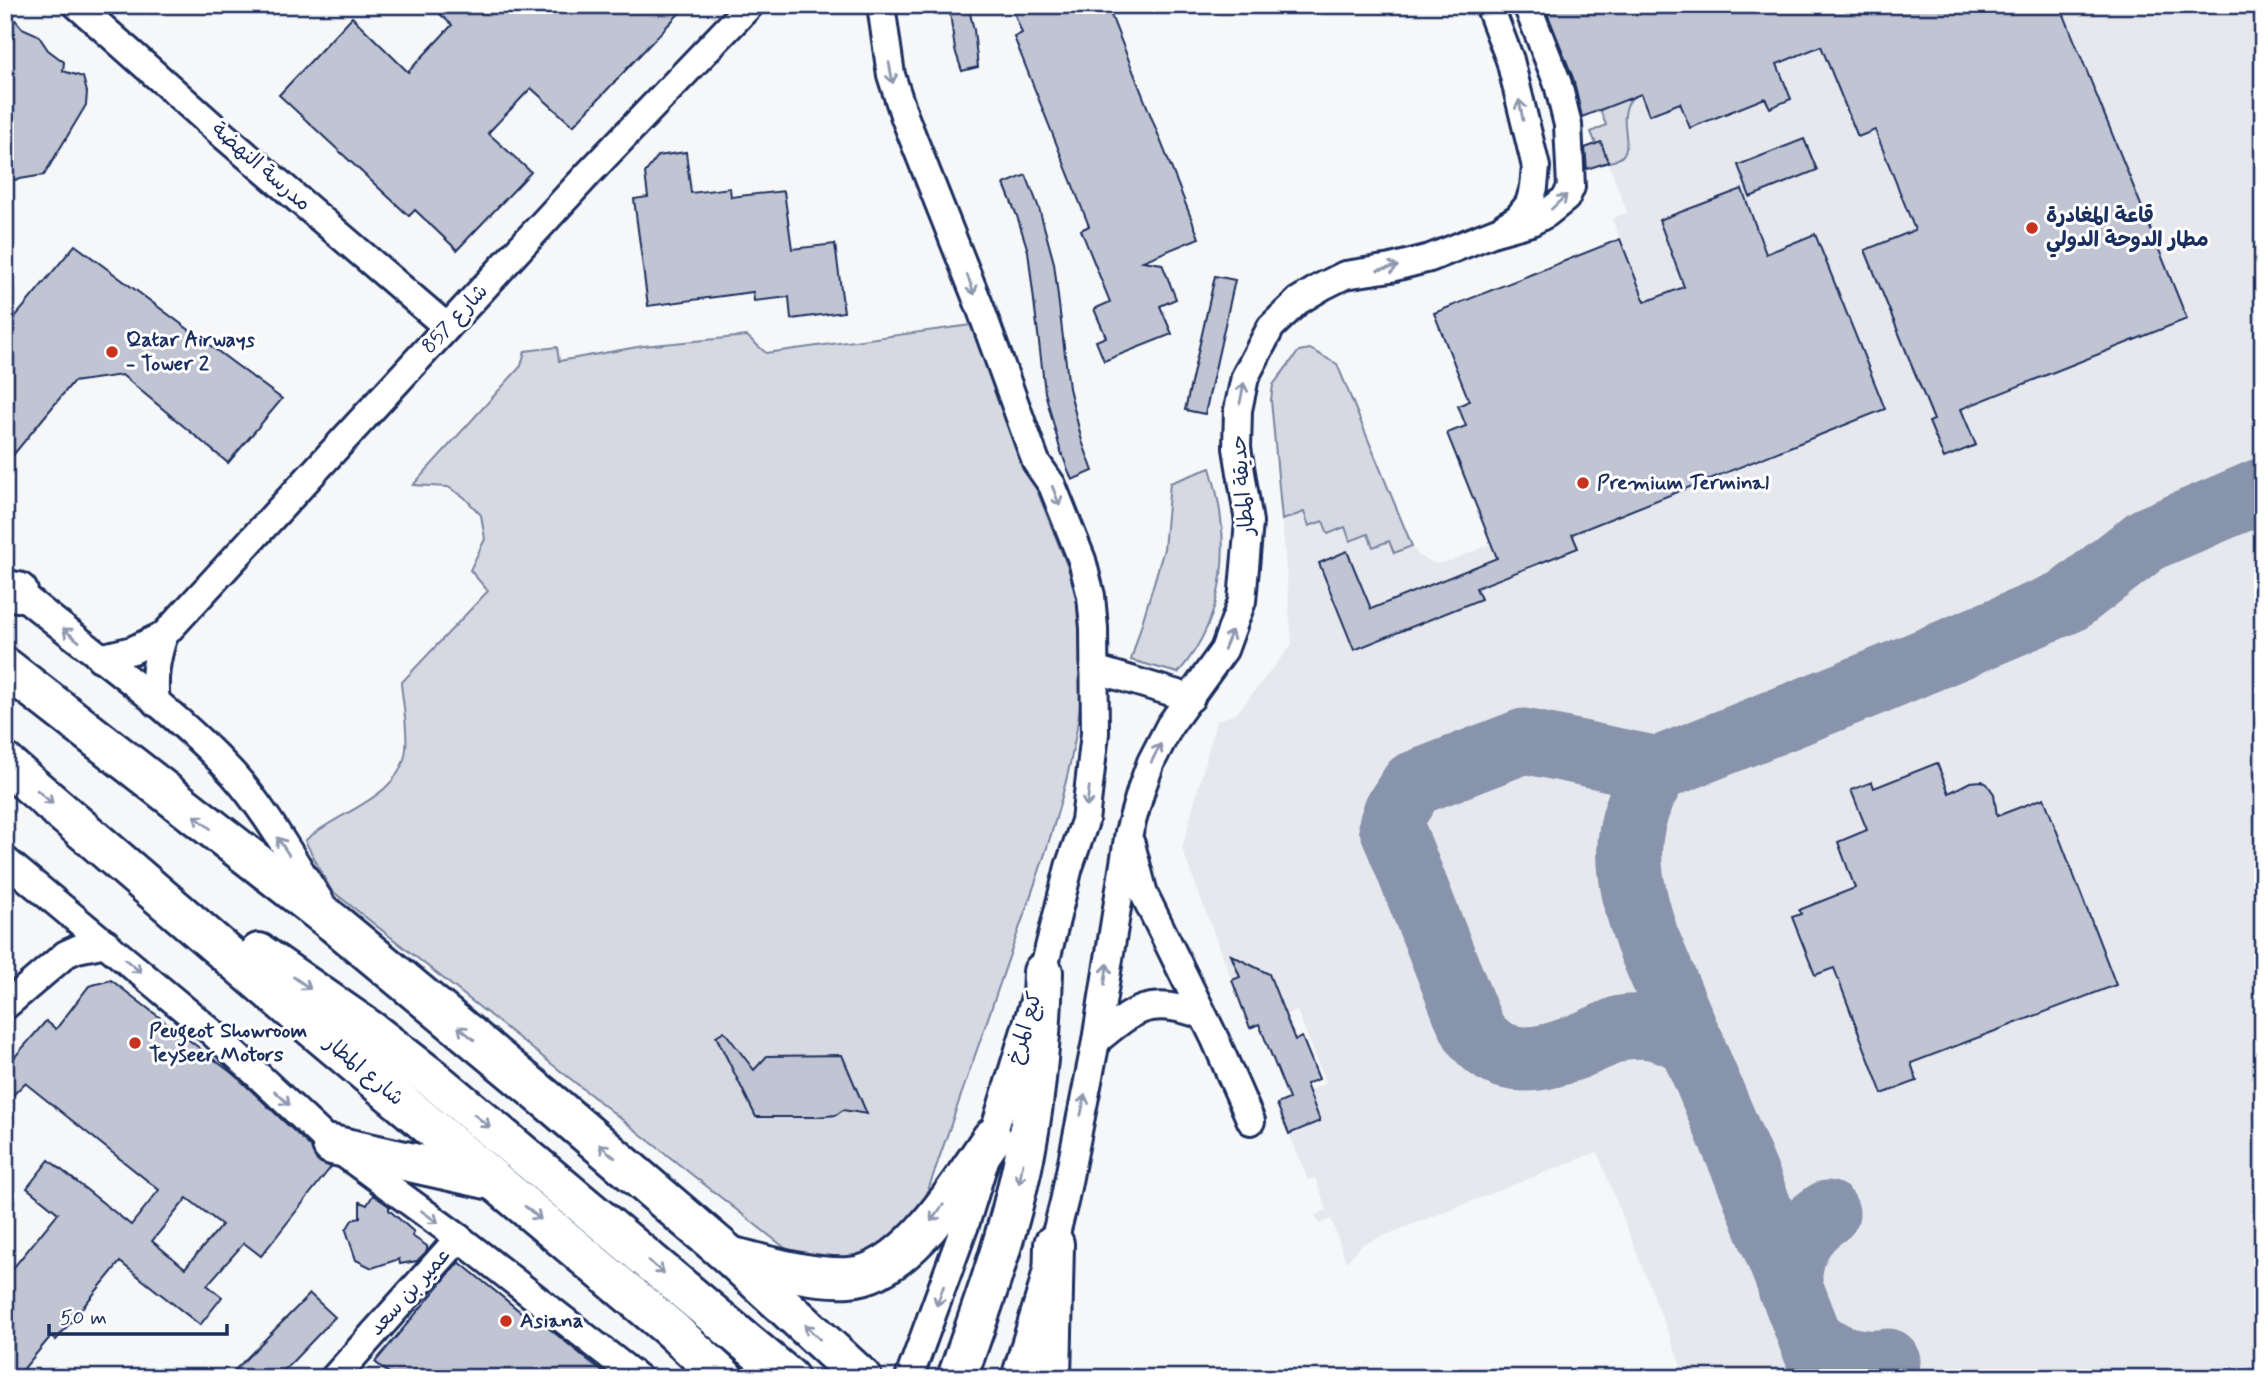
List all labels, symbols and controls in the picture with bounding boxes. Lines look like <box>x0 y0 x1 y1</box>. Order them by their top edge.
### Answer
one-way arrow <box>885 61 899 84</box>
one-way arrow <box>1514 99 1528 122</box>
street label: مدرسة النهضة <box>205 116 317 218</box>
one-way arrow <box>1550 194 1568 210</box>
place label: قاعة المغادرة مطار الدوحة الدولي <box>2046 202 2209 258</box>
marker: قاعة المغادرة مطار الدوحة الدولي <box>2024 220 2040 236</box>
one-way arrow <box>1376 261 1399 274</box>
one-way arrow <box>966 274 979 296</box>
street label: شارع 857 <box>415 278 495 360</box>
place label: Qatar Airways - Tower 2 <box>126 326 256 378</box>
marker: Qatar Airways - Tower 2 <box>104 344 120 360</box>
one-way arrow <box>1235 382 1249 405</box>
street label: حديقة المطار <box>1225 433 1262 539</box>
place label: Premium Terminal <box>1597 469 1769 497</box>
marker: Premium Terminal <box>1575 475 1591 491</box>
one-way arrow <box>1050 484 1063 506</box>
one-way arrow <box>62 628 81 643</box>
one-way arrow <box>1222 630 1235 651</box>
one-way arrow <box>1149 743 1163 764</box>
one-way arrow <box>1081 785 1094 808</box>
one-way arrow <box>36 789 54 805</box>
one-way arrow <box>194 814 212 829</box>
one-way arrow <box>276 837 290 856</box>
one-way arrow <box>124 958 142 974</box>
one-way arrow <box>1100 963 1113 986</box>
one-way arrow <box>291 976 311 990</box>
street label: كبع المرخ <box>1001 989 1049 1067</box>
place label: Peugeot Showroom Teyseer Motors <box>149 1017 307 1069</box>
one-way arrow <box>458 1025 476 1041</box>
street label: شارع المطار <box>317 1028 409 1112</box>
marker: Peugeot Showroom Teyseer Motors <box>127 1035 143 1051</box>
one-way arrow <box>273 1089 290 1106</box>
one-way arrow <box>1077 1094 1091 1117</box>
one-way arrow <box>473 1113 491 1129</box>
one-way arrow <box>598 1143 616 1159</box>
one-way arrow <box>1013 1161 1027 1184</box>
one-way arrow <box>930 1203 945 1222</box>
one-way arrow <box>523 1205 541 1221</box>
one-way arrow <box>420 1210 439 1224</box>
street label: عمير بن سعد <box>363 1242 457 1342</box>
one-way arrow <box>647 1259 665 1275</box>
one-way arrow <box>932 1285 945 1306</box>
scale bar <box>49 1292 228 1336</box>
text: 50 m <box>60 1304 107 1332</box>
place label: Asiana <box>520 1307 584 1335</box>
marker: Asiana <box>498 1313 514 1329</box>
one-way arrow <box>804 1323 821 1340</box>

